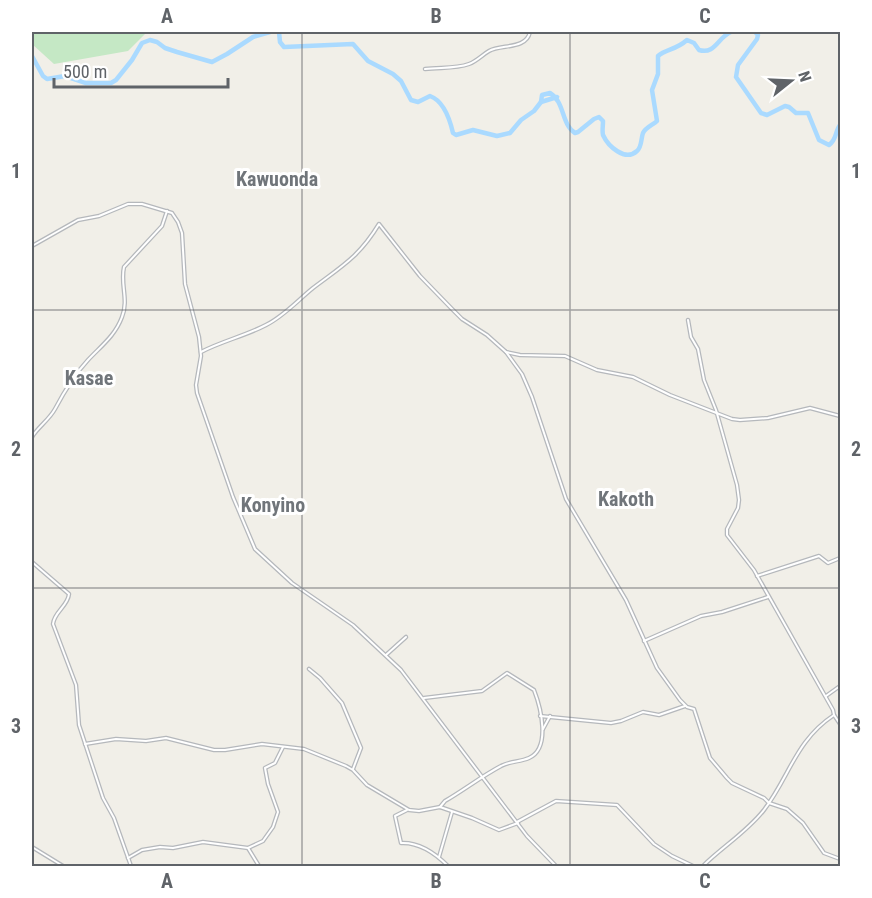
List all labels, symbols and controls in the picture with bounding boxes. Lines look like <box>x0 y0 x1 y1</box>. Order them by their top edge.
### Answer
text: A <box>161 4 173 28</box>
text: B <box>430 4 442 28</box>
text: C <box>699 4 711 28</box>
scale bar <box>54 51 228 89</box>
north arrow <box>761 51 821 111</box>
text: 500 m <box>63 61 107 82</box>
text: N <box>794 69 815 84</box>
text: 1 <box>11 159 21 183</box>
text: 1 <box>851 159 861 183</box>
district label: Kawuonda <box>236 167 318 191</box>
district label: Kasae <box>65 366 113 390</box>
text: 2 <box>11 437 21 461</box>
text: 2 <box>851 437 861 461</box>
district label: Kakoth <box>598 487 654 511</box>
district label: Konyino <box>241 493 305 517</box>
text: 3 <box>11 714 21 738</box>
text: 3 <box>851 714 861 738</box>
text: A <box>161 869 173 893</box>
text: B <box>430 869 442 893</box>
text: C <box>699 869 711 893</box>

